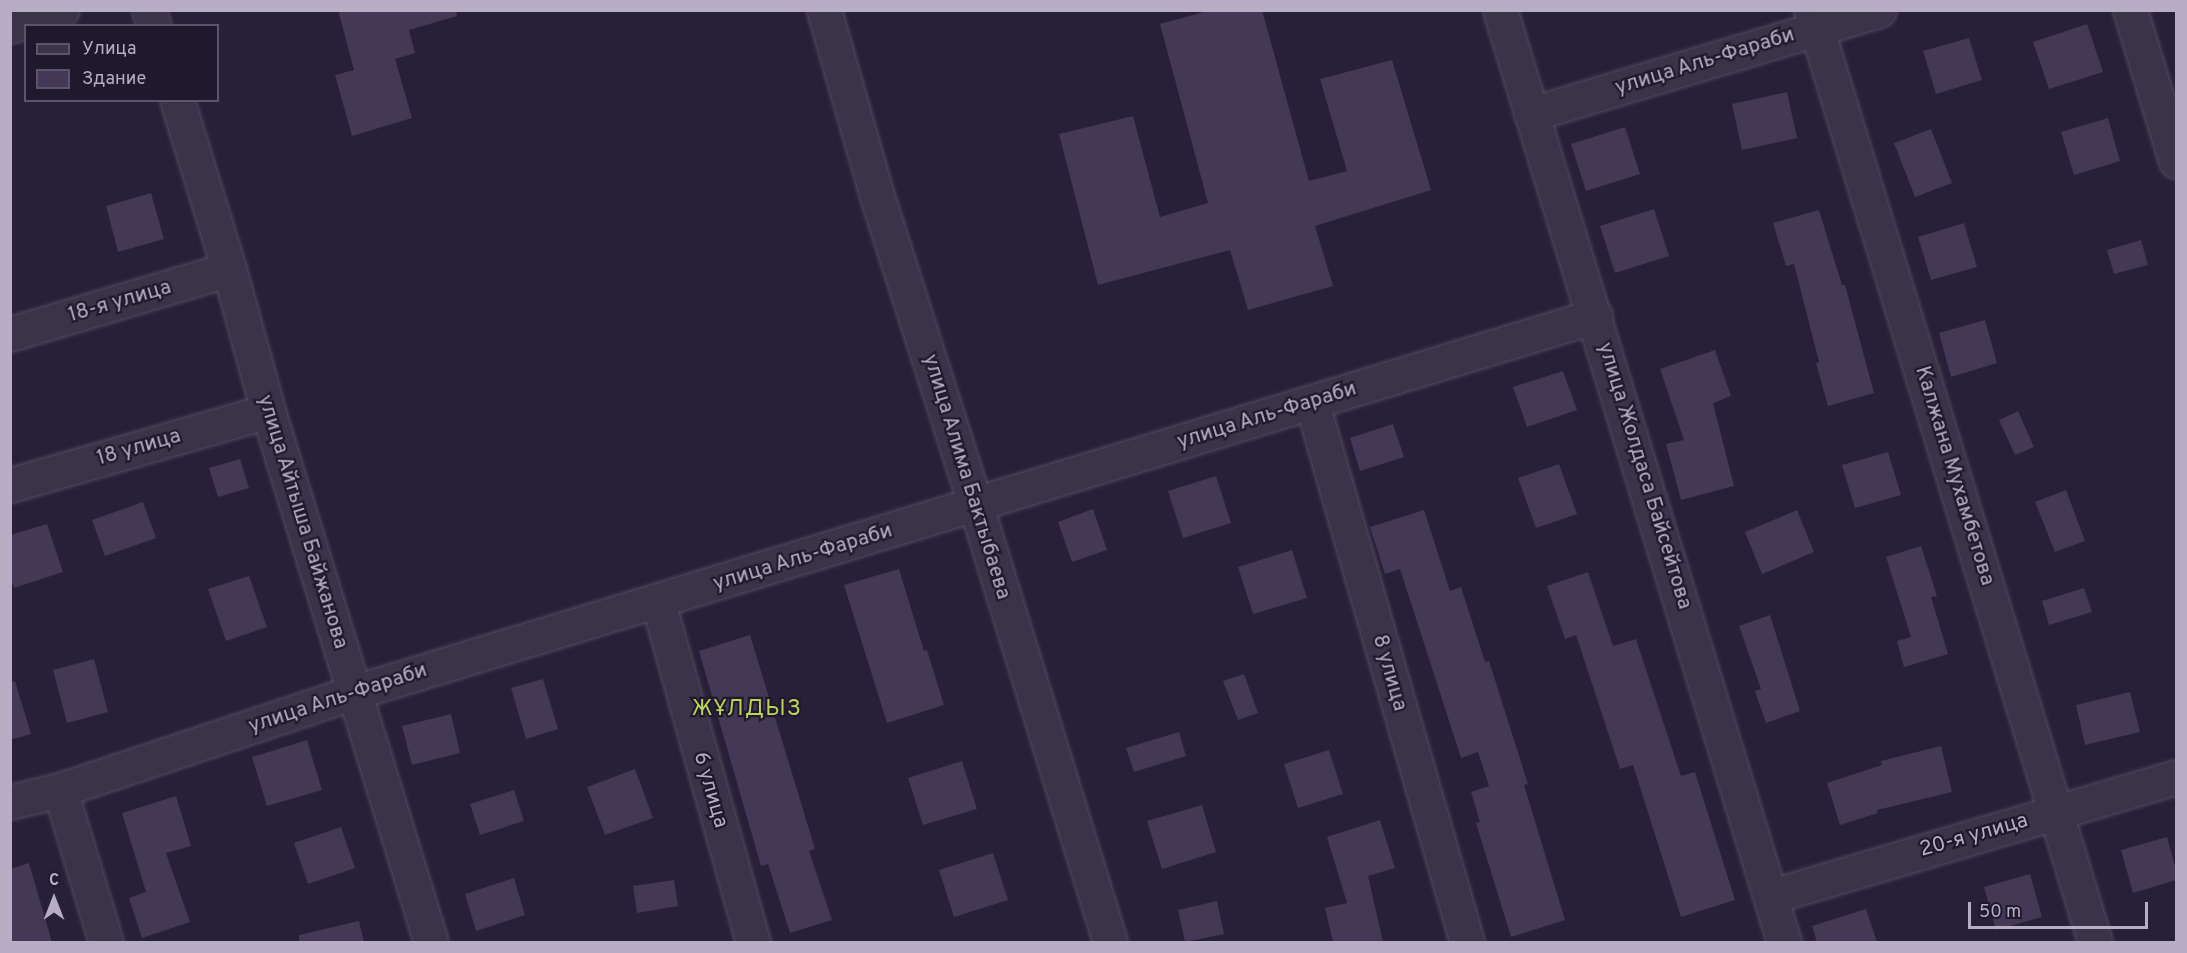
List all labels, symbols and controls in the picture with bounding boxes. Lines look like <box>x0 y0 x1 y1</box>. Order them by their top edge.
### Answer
street label: улица Аль-Фараби <box>1612 23 1798 101</box>
legend <box>24 24 219 102</box>
text: Улица <box>82 38 136 61</box>
text: Здание <box>82 68 146 91</box>
street label: 18-я улица <box>66 275 174 329</box>
street label: улица Жолдаса Байсейтова <box>1591 340 1697 612</box>
street label: улица Алима Бактыбаева <box>917 351 1015 603</box>
street label: Калжана Мухамбетова <box>1909 363 1999 589</box>
street label: улица Аль-Фараби <box>1174 377 1360 455</box>
street label: улица Айтыша Байжанова <box>251 392 353 652</box>
street label: 18 улица <box>94 424 184 472</box>
street label: улица Аль-Фараби <box>710 519 896 597</box>
street label: 8 улица <box>1366 632 1412 714</box>
street label: улица Аль-Фараби <box>245 658 431 740</box>
district label: ЖҰЛДЫЗ <box>692 697 802 723</box>
street label: 6 улица <box>687 749 733 831</box>
street label: 20-я улица <box>1917 809 2031 863</box>
north arrow <box>24 869 84 929</box>
text: С <box>49 871 59 891</box>
scale bar <box>1971 890 2151 928</box>
text: 50 m <box>1979 901 2021 924</box>

